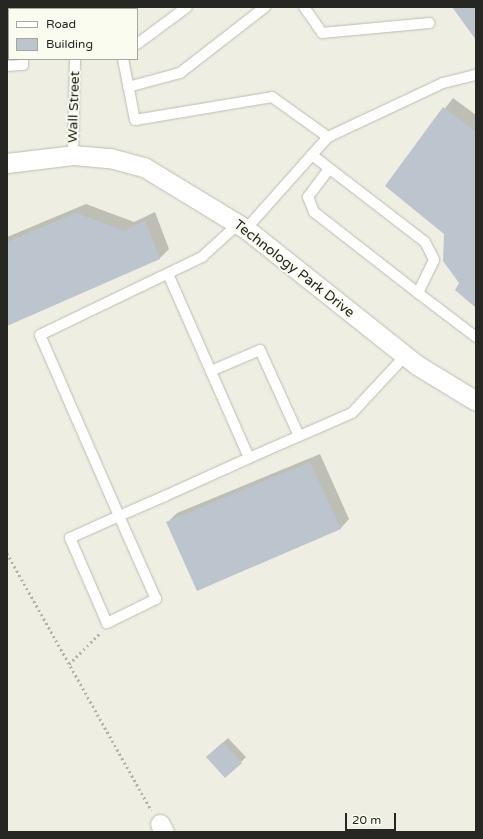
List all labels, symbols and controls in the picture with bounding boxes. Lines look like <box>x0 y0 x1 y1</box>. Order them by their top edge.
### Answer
legend <box>8 8 138 60</box>
text: Road <box>46 17 76 31</box>
text: Building <box>46 37 93 51</box>
street label: Wall Street <box>64 71 84 143</box>
street label: Technology Park Drive <box>230 217 358 321</box>
scale bar <box>347 805 398 831</box>
text: 20 m <box>352 813 381 827</box>

